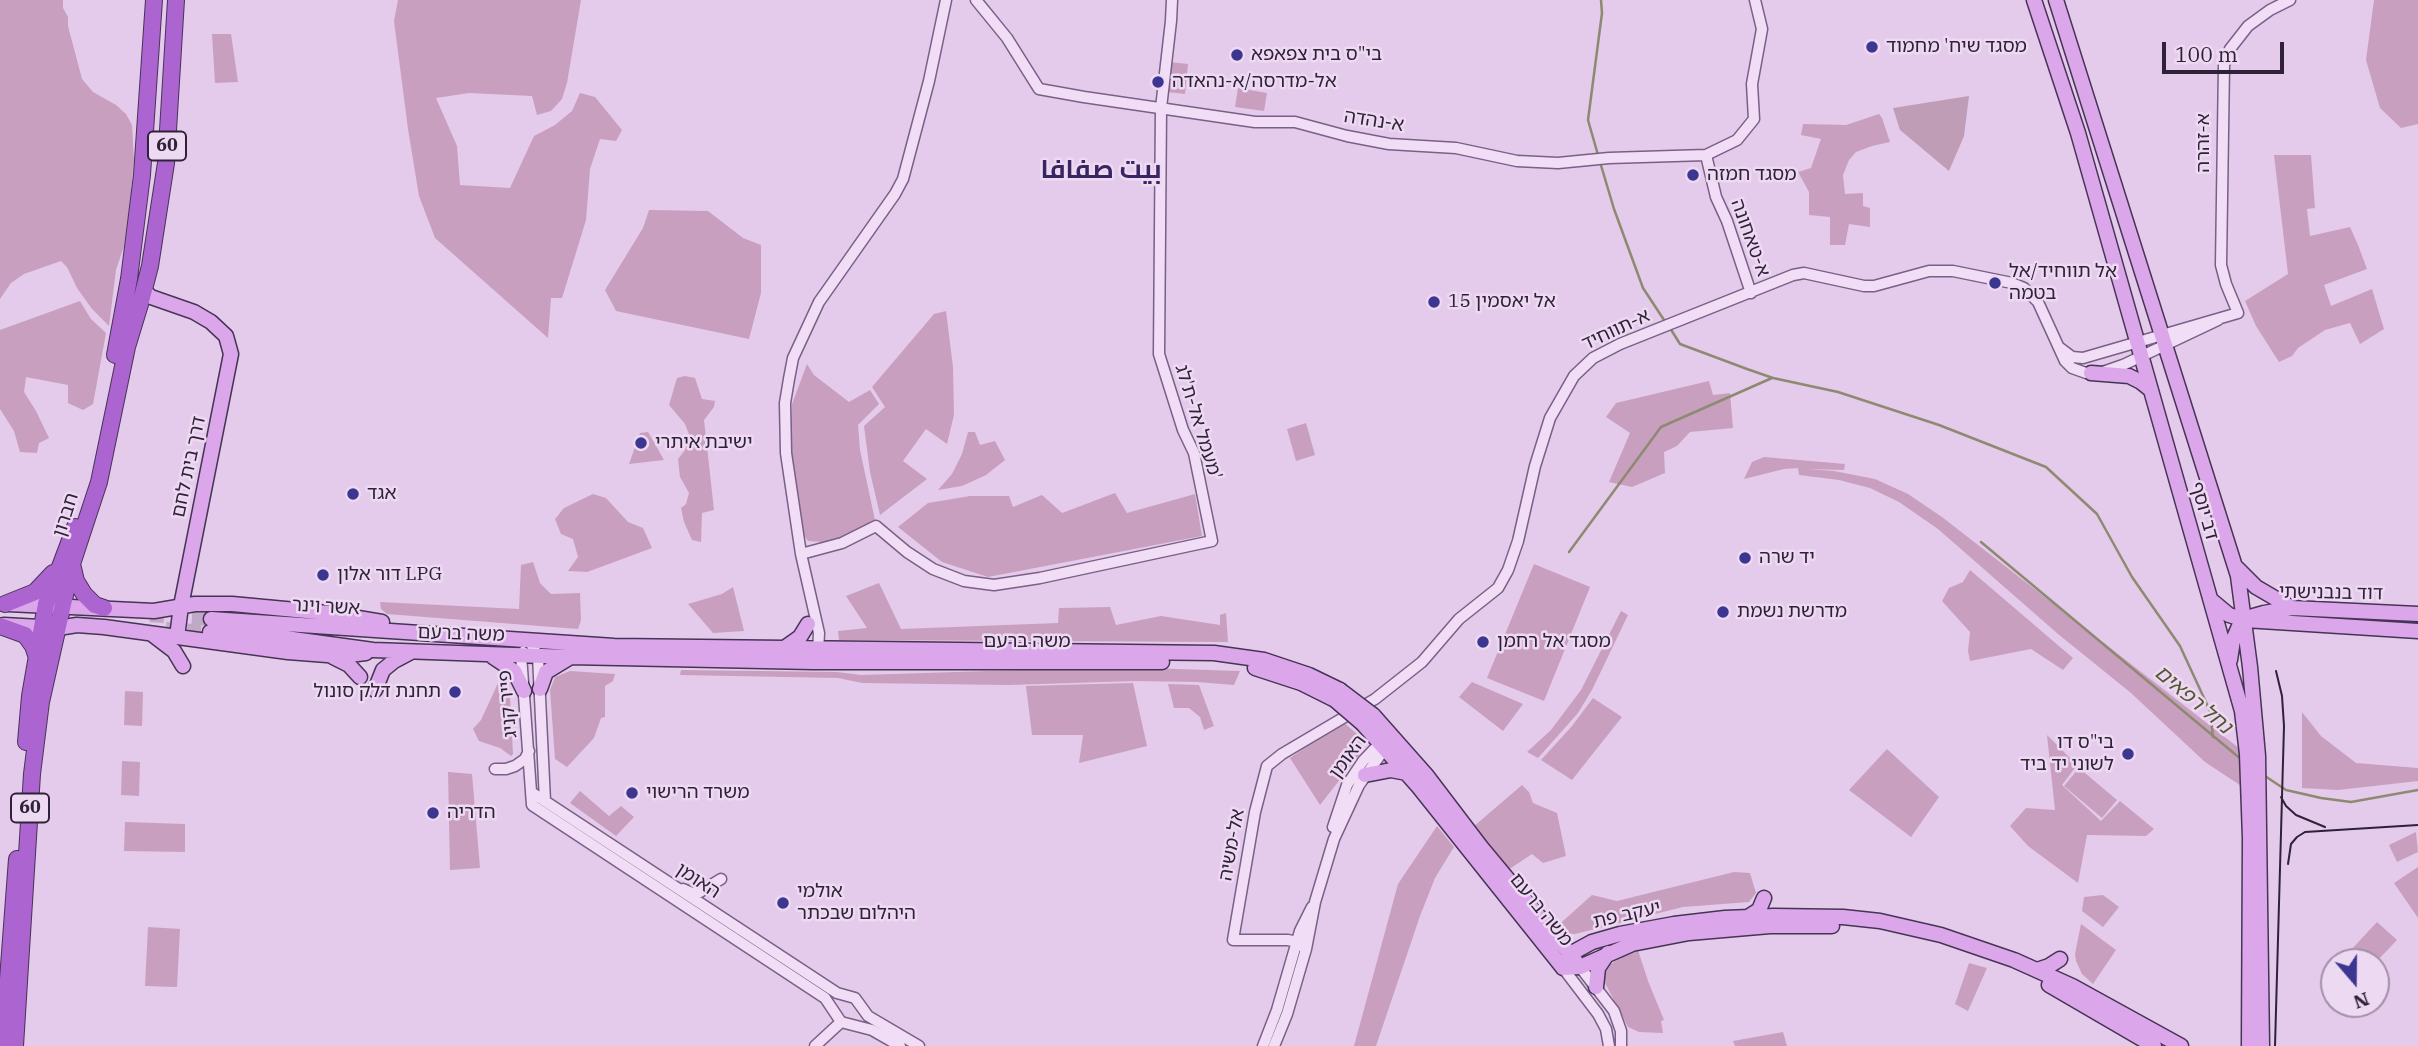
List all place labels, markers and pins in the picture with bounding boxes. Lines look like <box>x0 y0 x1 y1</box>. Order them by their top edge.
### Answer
place label: מסגד שיח' מחמוד <box>1886 36 2027 58</box>
marker: מסגד שיח' מחמוד <box>1864 39 1880 55</box>
place label: בי"ס בית צפאפא <box>1251 44 1382 66</box>
marker: בי"ס בית צפאפא <box>1229 47 1245 63</box>
place label: אל-מדרסה/א-נהאדה <box>1172 71 1337 93</box>
marker: אל-מדרסה/א-נהאדה <box>1150 74 1166 90</box>
place label: מסגד חמזה <box>1707 164 1796 186</box>
marker: מסגד חמזה <box>1685 167 1701 183</box>
place label: אל תווחיד/אל בטמה <box>2009 261 2117 305</box>
marker: אל תווחיד/אל בטמה <box>1987 275 2003 291</box>
place label: אל יאסמין 15 <box>1448 291 1556 313</box>
marker: אל יאסמין 15 <box>1426 294 1442 310</box>
place label: ישיבת איתרי <box>655 432 753 454</box>
marker: ישיבת איתרי <box>633 435 649 451</box>
place label: אגד <box>367 483 396 505</box>
marker: אגד <box>345 486 361 502</box>
place label: יד שרה <box>1759 547 1815 569</box>
marker: יד שרה <box>1737 550 1753 566</box>
place label: דור אלון LPG <box>337 564 442 586</box>
marker: דור אלון LPG <box>315 567 331 583</box>
place label: מדרשת נשמת <box>1737 601 1847 623</box>
marker: מדרשת נשמת <box>1715 604 1731 620</box>
place label: מסגד אל רחמן <box>1497 631 1611 653</box>
marker: מסגד אל רחמן <box>1475 634 1491 650</box>
place label: תחנת דלק סונול <box>313 681 441 703</box>
marker: תחנת דלק סונול <box>447 684 463 700</box>
place label: בי"ס דו לשוני יד ביד <box>2020 732 2114 776</box>
marker: בי"ס דו לשוני יד ביד <box>2120 746 2136 762</box>
place label: משרד הרישוי <box>646 782 750 804</box>
marker: משרד הרישוי <box>624 785 640 801</box>
place label: הדריה <box>447 802 496 824</box>
marker: הדריה <box>425 805 441 821</box>
place label: אולמי היהלום שבכתר <box>797 881 916 925</box>
marker: אולמי היהלום שבכתר <box>775 895 791 911</box>

